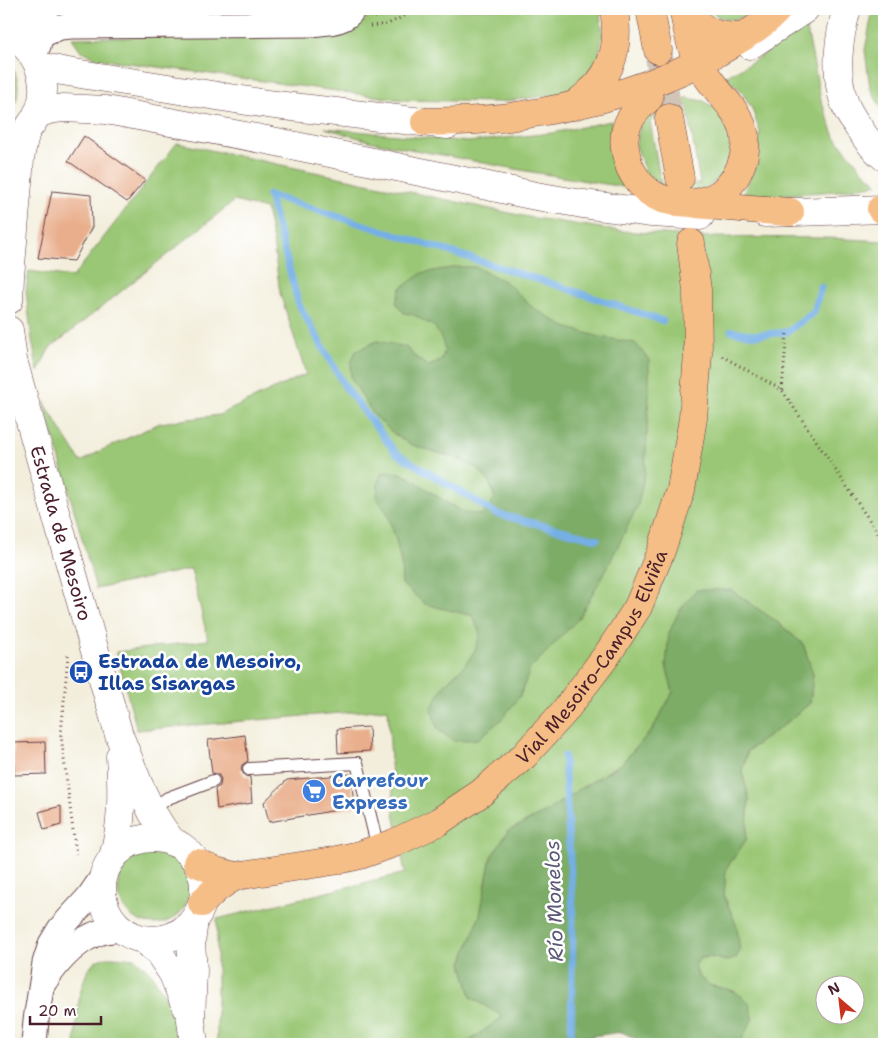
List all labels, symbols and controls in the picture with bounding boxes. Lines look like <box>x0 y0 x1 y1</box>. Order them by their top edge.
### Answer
street label: Estrada de Mesoiro <box>24 443 98 624</box>
street label: Vial Mesoiro-Campus Elviña <box>511 546 673 770</box>
place label: Estrada de Mesoiro, Illas Sisargas <box>98 649 301 696</box>
bus stop icon: Estrada de Mesoiro, Illas Sisargas <box>68 659 94 685</box>
place label: Carrefour Express <box>332 768 428 815</box>
supermarket icon: Carrefour Express <box>301 778 327 804</box>
water label: Río Monelos <box>539 840 569 962</box>
north arrow <box>816 976 866 1026</box>
text: N <box>825 978 843 999</box>
scale bar <box>30 993 101 1025</box>
text: 20 m <box>38 1001 77 1021</box>

